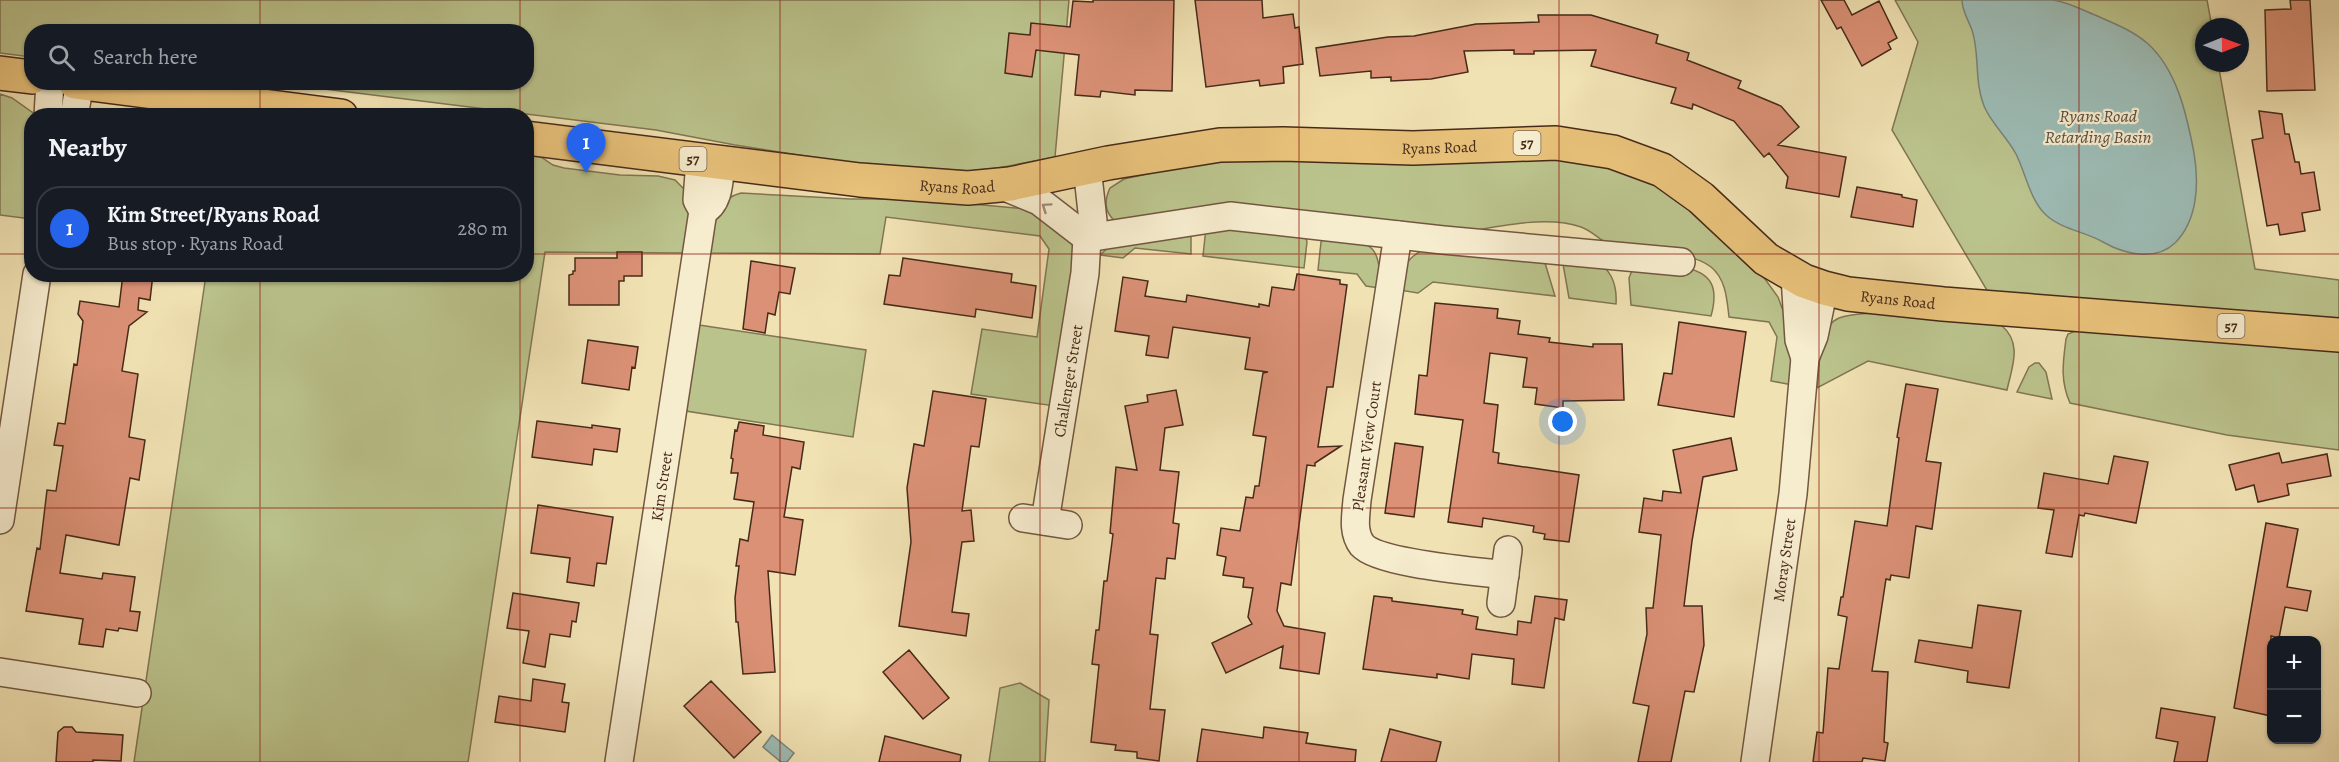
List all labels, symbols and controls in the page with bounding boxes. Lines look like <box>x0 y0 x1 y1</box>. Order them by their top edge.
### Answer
north arrow <box>2195 18 2249 72</box>
search box <box>24 24 534 90</box>
icon: search <box>45 41 78 74</box>
text: Search here <box>93 42 198 72</box>
water label: Ryans Road Retarding Basin <box>2045 104 2152 149</box>
pin: 1 <box>566 124 606 173</box>
text: Nearby <box>48 130 127 165</box>
road number: 57 <box>1514 131 1540 155</box>
street label: Ryans Road <box>1401 136 1478 160</box>
road number: 57 <box>680 147 706 171</box>
street label: Ryans Road <box>919 174 996 200</box>
text: Kim Street/Ryans Road <box>107 200 320 230</box>
one-way arrow <box>1042 203 1053 214</box>
text: 1 <box>66 215 73 242</box>
text: 280 m <box>458 215 508 242</box>
text: Bus stop · Ryans Road <box>107 230 283 257</box>
street label: Ryans Road <box>1859 285 1937 315</box>
road number: 57 <box>2218 314 2244 338</box>
street label: Challenger Street <box>1049 323 1089 439</box>
street label: Pleasant View Court <box>1347 380 1387 513</box>
your location <box>1548 407 1577 436</box>
street label: Kim Street <box>646 450 678 523</box>
street label: Moray Street <box>1768 517 1801 603</box>
map controls <box>2267 636 2321 744</box>
button: + <box>2267 636 2321 690</box>
button: − <box>2267 690 2321 744</box>

